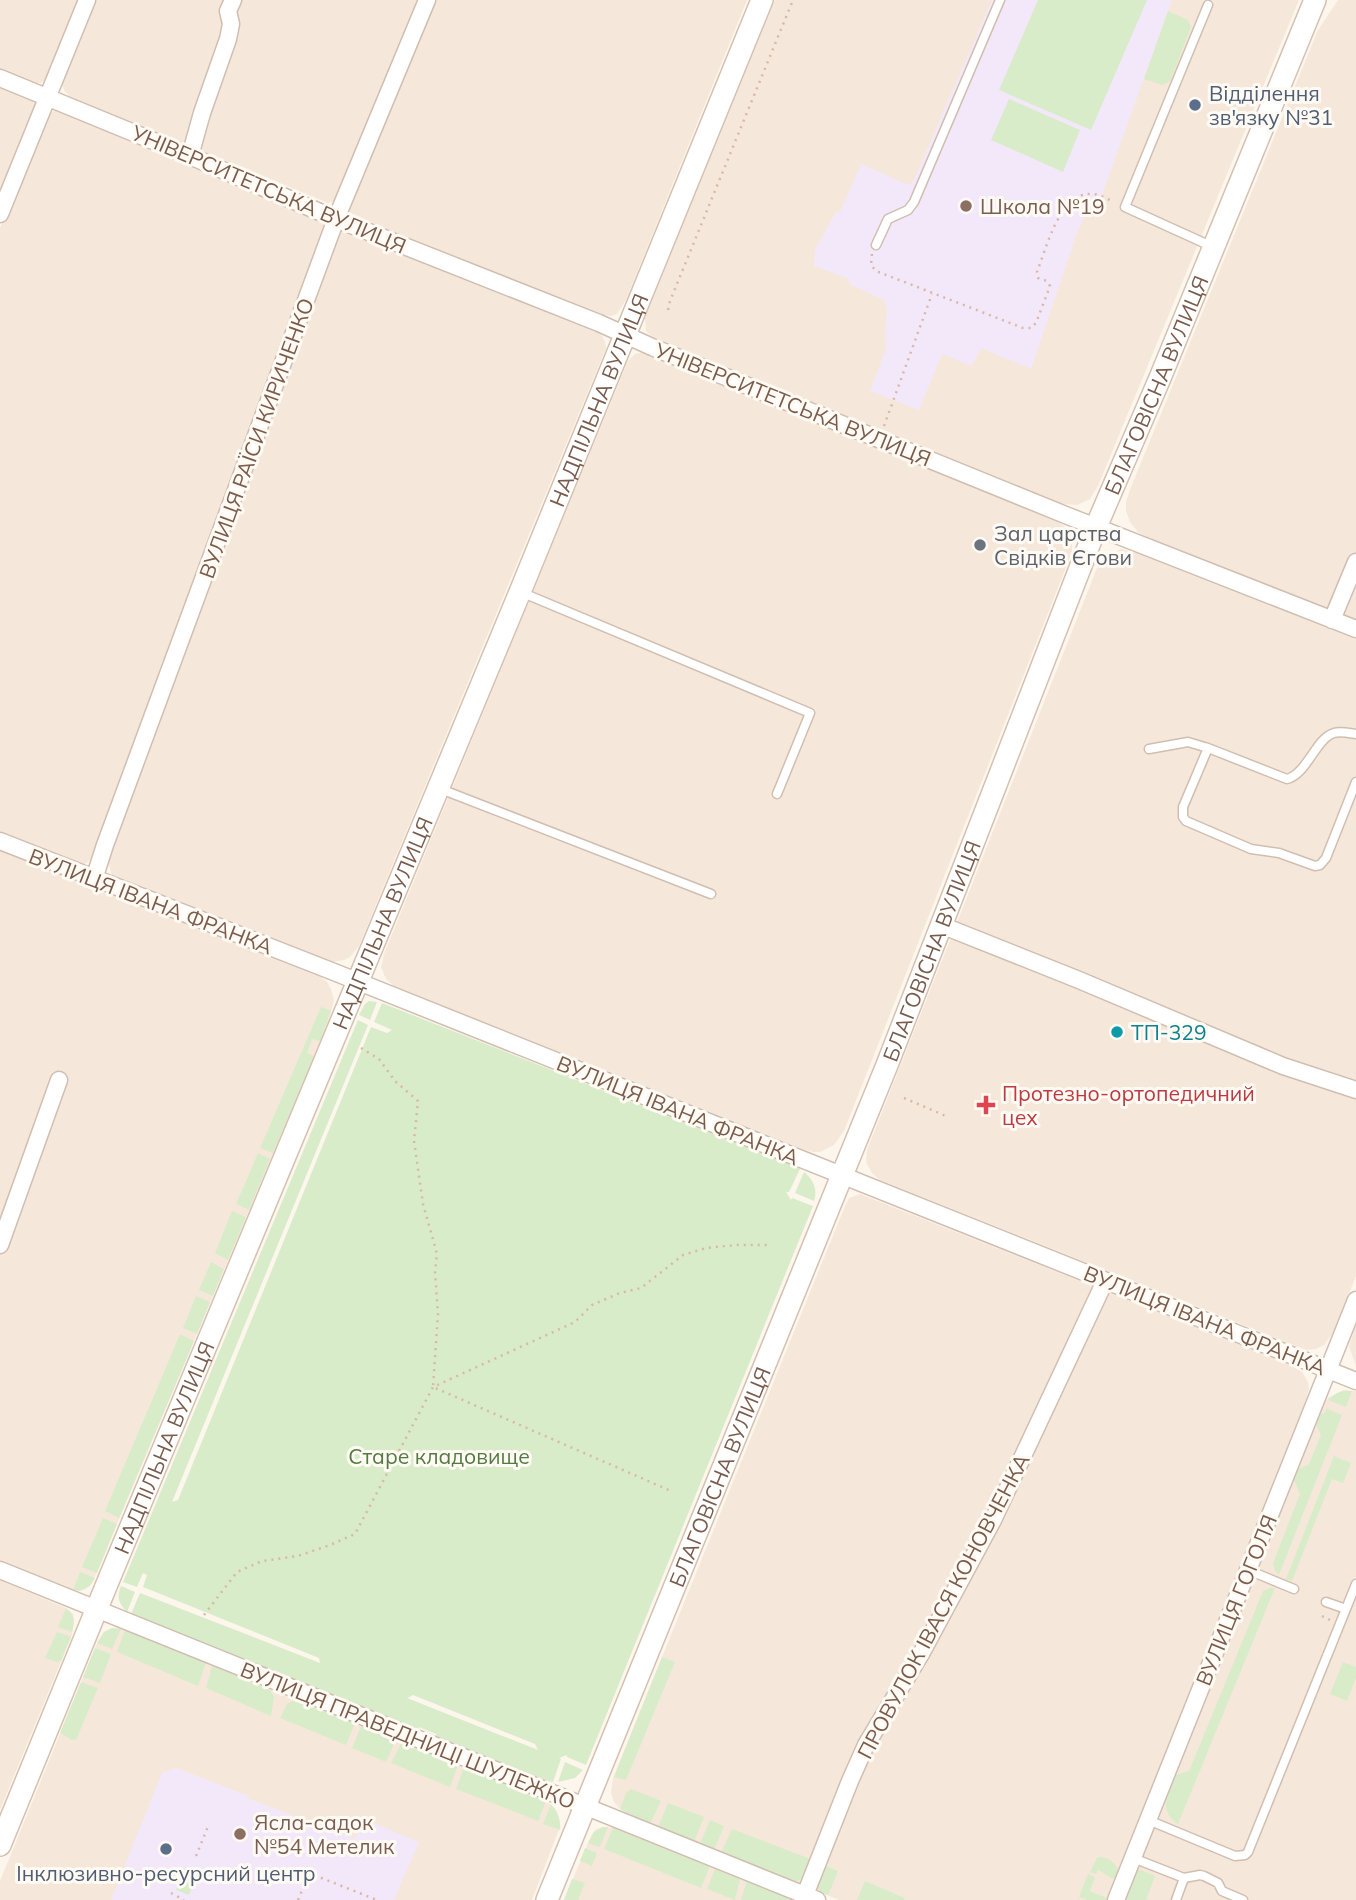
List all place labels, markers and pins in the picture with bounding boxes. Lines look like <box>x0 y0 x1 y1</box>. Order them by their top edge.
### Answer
place label: Відділення зв'язку №31 <box>1209 80 1333 130</box>
marker: Відділення зв'язку №31 <box>1187 97 1203 113</box>
place label: Школа №19 <box>980 193 1105 219</box>
marker: Школа №19 <box>958 198 974 214</box>
place label: Зал царства Свідків Єгови <box>994 520 1132 570</box>
marker: Зал царства Свідків Єгови <box>972 537 988 553</box>
place label: ТП-329 <box>1131 1019 1207 1045</box>
marker: ТП-329 <box>1109 1024 1125 1040</box>
place label: Протезно-ортопедичний цех <box>1002 1080 1255 1130</box>
marker: Протезно-ортопедичний цех <box>976 1095 996 1115</box>
place label: Ясла-садок №54 Метелик <box>254 1809 395 1859</box>
marker: Ясла-садок №54 Метелик <box>232 1826 248 1842</box>
marker: Інклюзивно-ресурсний центр <box>158 1841 174 1857</box>
place label: Інклюзивно-ресурсний центр <box>16 1860 316 1886</box>

